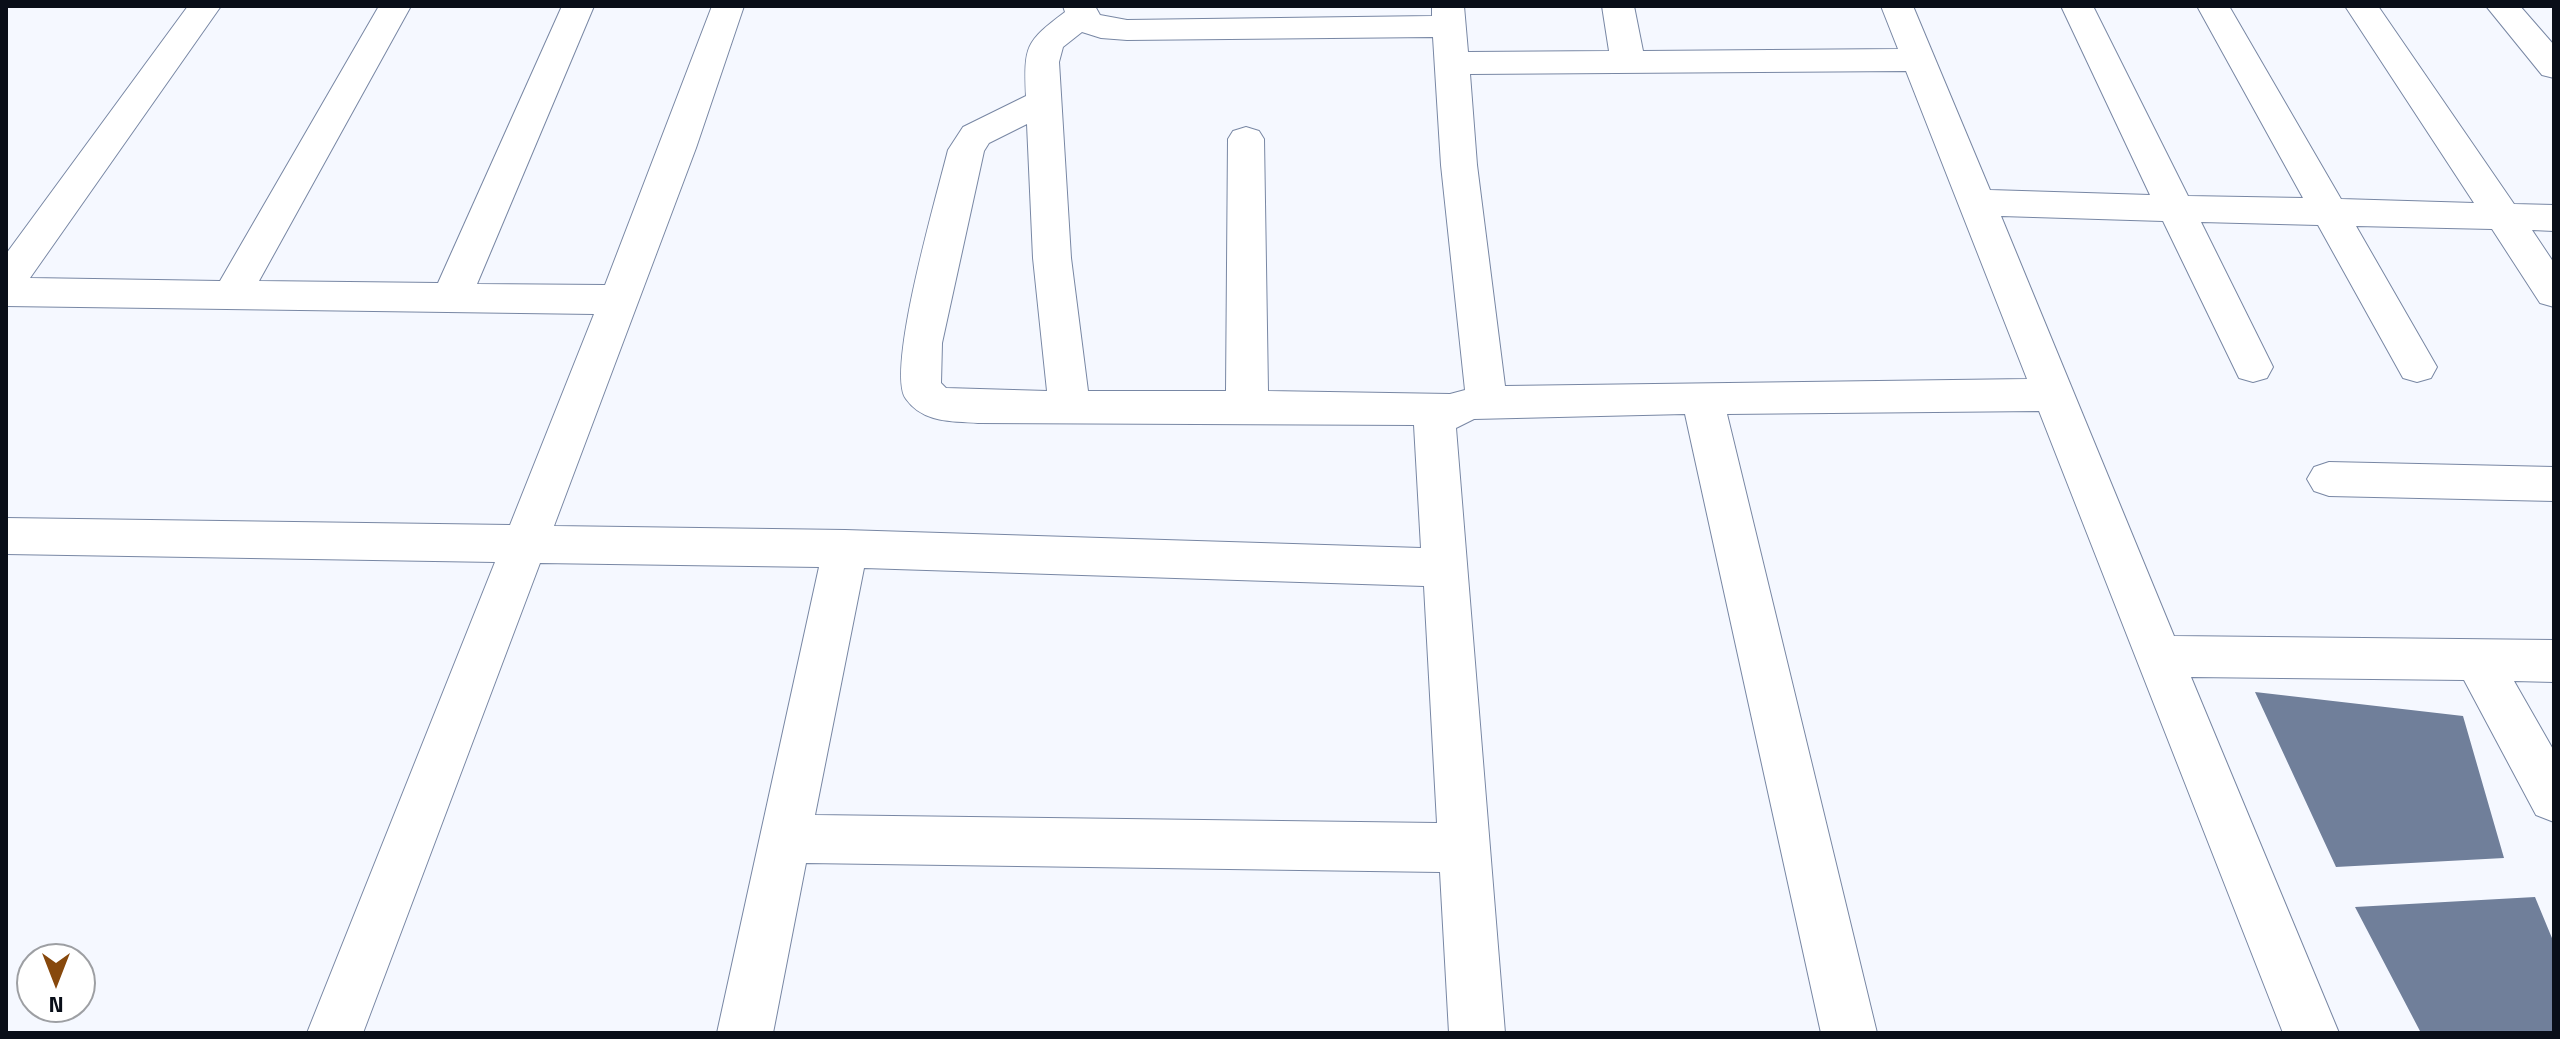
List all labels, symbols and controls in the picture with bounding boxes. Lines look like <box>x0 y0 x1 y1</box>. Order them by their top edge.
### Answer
north arrow <box>16 943 96 1023</box>
text: N <box>48 988 64 1022</box>

